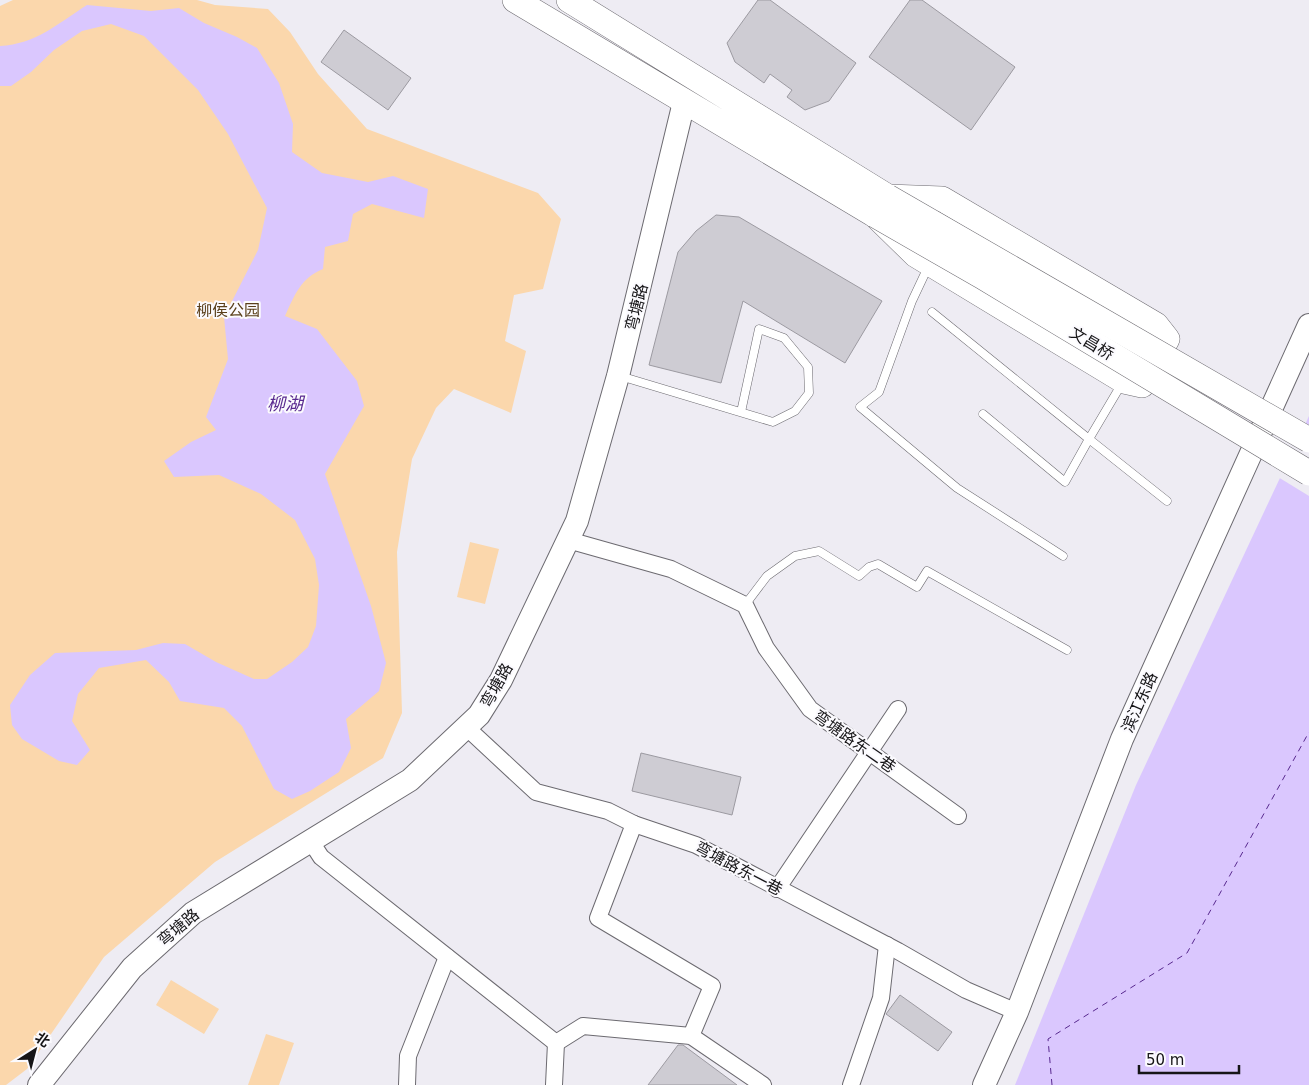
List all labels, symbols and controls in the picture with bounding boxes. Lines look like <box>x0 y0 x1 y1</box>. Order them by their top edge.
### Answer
street label: 弯塘路 <box>621 282 652 333</box>
park label: 柳侯公园 <box>196 301 260 320</box>
street label: 文昌桥 <box>1066 323 1117 364</box>
water label: 柳湖 <box>267 393 306 414</box>
street label: 弯塘路 <box>476 660 516 711</box>
street label: 滨江东路 <box>1118 669 1161 735</box>
street label: 弯塘路东二巷 <box>810 706 899 777</box>
street label: 弯塘路东一巷 <box>692 838 786 899</box>
street label: 弯塘路 <box>154 905 203 950</box>
north arrow <box>10 1025 60 1075</box>
text: 北 <box>32 1029 53 1050</box>
scale bar <box>1139 1042 1239 1074</box>
text: 50 m <box>1146 1051 1184 1069</box>

